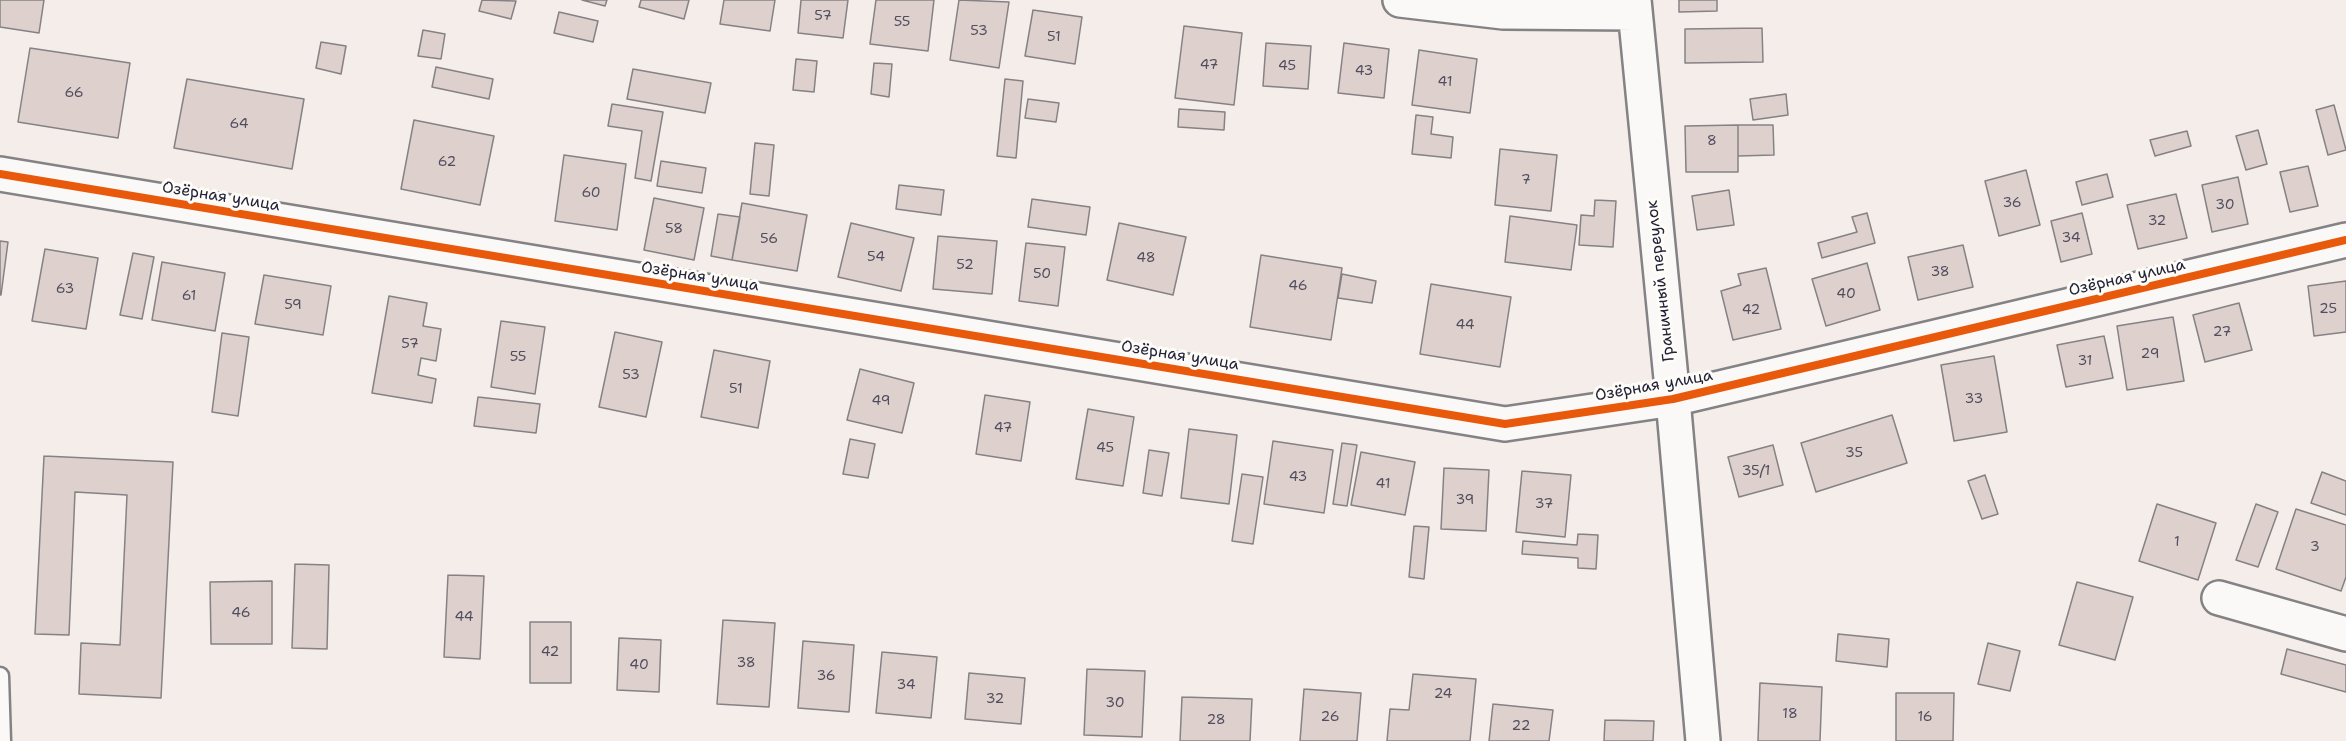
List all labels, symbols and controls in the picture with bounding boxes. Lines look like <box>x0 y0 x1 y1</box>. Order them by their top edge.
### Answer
house number: 57 <box>814 8 832 24</box>
house number: 55 <box>894 14 910 30</box>
house number: 53 <box>970 23 988 39</box>
house number: 51 <box>1047 29 1061 45</box>
house number: 47 <box>1200 57 1218 73</box>
house number: 45 <box>1278 58 1296 74</box>
house number: 43 <box>1355 63 1373 79</box>
house number: 41 <box>1438 74 1452 90</box>
house number: 66 <box>64 85 84 101</box>
house number: 64 <box>229 116 249 132</box>
house number: 8 <box>1707 133 1717 149</box>
house number: 62 <box>438 154 456 170</box>
house number: 7 <box>1521 172 1531 188</box>
street label: Озёрная улица <box>161 178 281 216</box>
house number: 60 <box>581 185 601 201</box>
house number: 36 <box>2002 195 2022 211</box>
house number: 30 <box>2215 197 2235 213</box>
street label: Граничный переулок <box>1643 199 1679 363</box>
house number: 32 <box>2148 213 2166 229</box>
house number: 58 <box>665 221 683 237</box>
house number: 34 <box>2061 230 2081 246</box>
house number: 56 <box>760 231 778 247</box>
house number: 54 <box>867 249 885 265</box>
house number: 48 <box>1136 250 1156 266</box>
street label: Озёрная улица <box>2067 255 2187 301</box>
house number: 52 <box>956 257 974 273</box>
street label: Озёрная улица <box>640 258 760 296</box>
house number: 38 <box>1930 264 1950 280</box>
house number: 50 <box>1033 266 1051 282</box>
house number: 46 <box>1288 278 1308 294</box>
house number: 63 <box>56 281 74 297</box>
house number: 40 <box>1836 286 1856 302</box>
house number: 61 <box>182 288 196 304</box>
house number: 59 <box>284 297 302 313</box>
house number: 25 <box>2319 301 2337 317</box>
house number: 42 <box>1742 302 1760 318</box>
house number: 44 <box>1455 317 1475 333</box>
house number: 27 <box>2213 324 2231 340</box>
house number: 57 <box>401 336 419 352</box>
street label: Озёрная улица <box>1120 337 1240 375</box>
house number: 29 <box>2141 346 2159 362</box>
house number: 55 <box>510 349 526 365</box>
house number: 31 <box>2078 353 2092 369</box>
street label: Озёрная улица <box>1594 366 1714 406</box>
house number: 53 <box>622 367 640 383</box>
house number: 51 <box>729 381 743 397</box>
house number: 33 <box>1965 391 1983 407</box>
house number: 49 <box>872 393 890 409</box>
house number: 47 <box>994 420 1012 436</box>
house number: 45 <box>1096 440 1114 456</box>
house number: 35 <box>1845 445 1863 461</box>
house number: 35/1 <box>1742 463 1770 479</box>
house number: 43 <box>1289 469 1307 485</box>
house number: 41 <box>1376 476 1390 492</box>
house number: 39 <box>1456 492 1474 508</box>
house number: 37 <box>1535 496 1553 512</box>
house number: 1 <box>2174 534 2180 550</box>
house number: 3 <box>2310 539 2320 555</box>
house number: 46 <box>231 605 251 621</box>
house number: 44 <box>454 609 474 625</box>
house number: 42 <box>541 644 559 660</box>
house number: 38 <box>736 655 756 671</box>
house number: 40 <box>629 657 649 673</box>
house number: 36 <box>816 668 836 684</box>
house number: 34 <box>896 677 916 693</box>
house number: 24 <box>1434 686 1452 702</box>
house number: 32 <box>986 691 1004 707</box>
house number: 30 <box>1105 695 1125 711</box>
house number: 18 <box>1782 706 1798 722</box>
house number: 26 <box>1321 709 1339 725</box>
house number: 16 <box>1917 709 1933 725</box>
house number: 28 <box>1206 712 1226 728</box>
house number: 22 <box>1512 718 1530 734</box>

